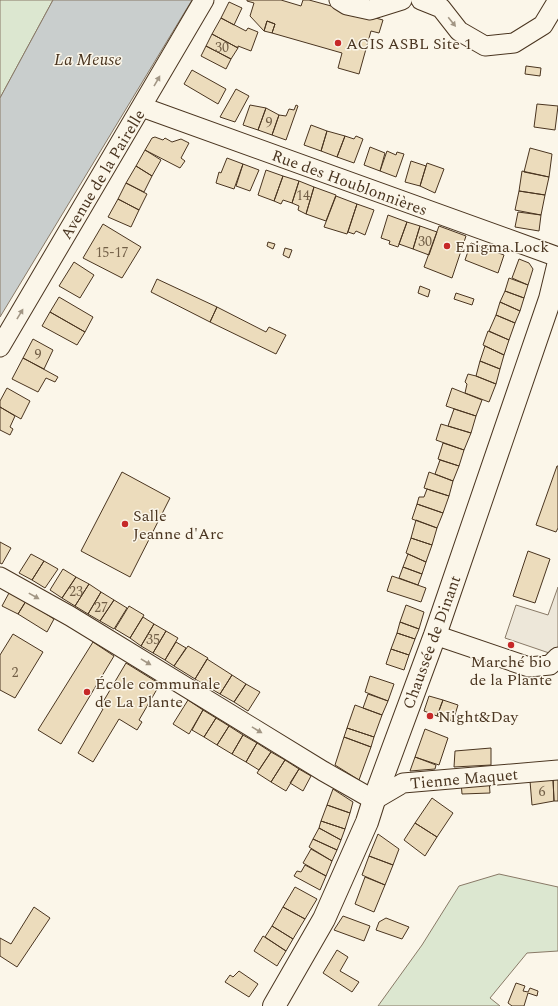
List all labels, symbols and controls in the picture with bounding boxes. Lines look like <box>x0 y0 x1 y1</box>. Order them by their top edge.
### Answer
one-way arrow <box>447 16 456 27</box>
place label: ACIS ASBL Site 1 <box>346 32 472 56</box>
house number: 30 <box>215 37 229 58</box>
marker: ACIS ASBL Site 1 <box>333 38 343 48</box>
water label: La Meuse <box>54 47 122 73</box>
one-way arrow <box>153 75 160 87</box>
street label: Avenue de la Pairelle <box>54 105 151 244</box>
house number: 9 <box>266 112 273 133</box>
street label: Rue des Houblonnières <box>268 144 431 222</box>
house number: 14 <box>296 185 310 206</box>
house number: 30 <box>418 231 432 252</box>
place label: Enigma Lock <box>455 235 549 259</box>
marker: Enigma Lock <box>442 241 452 251</box>
house number: 15-17 <box>95 242 129 263</box>
one-way arrow <box>16 308 23 320</box>
house number: 9 <box>35 344 42 365</box>
place label: Salle Jeanne d'Arc <box>133 504 224 546</box>
marker: Salle Jeanne d'Arc <box>120 519 130 529</box>
street label: Chaussée de Dinant <box>397 572 467 713</box>
house number: 23 <box>69 581 83 602</box>
one-way arrow <box>28 593 40 600</box>
house number: 27 <box>94 597 108 618</box>
house number: 35 <box>146 629 160 650</box>
marker: Marché bio de la Plante <box>506 640 516 650</box>
place label: Marché bio de la Plante <box>470 650 552 692</box>
one-way arrow <box>140 659 152 666</box>
house number: 2 <box>12 662 19 683</box>
place label: École communale de La Plante <box>95 672 220 714</box>
marker: École communale de La Plante <box>82 687 92 697</box>
place label: Night&Day <box>438 705 520 729</box>
marker: Night&Day <box>425 711 435 721</box>
one-way arrow <box>251 727 263 734</box>
street label: Tienne Maquet <box>409 762 519 796</box>
house number: 6 <box>539 781 546 802</box>

